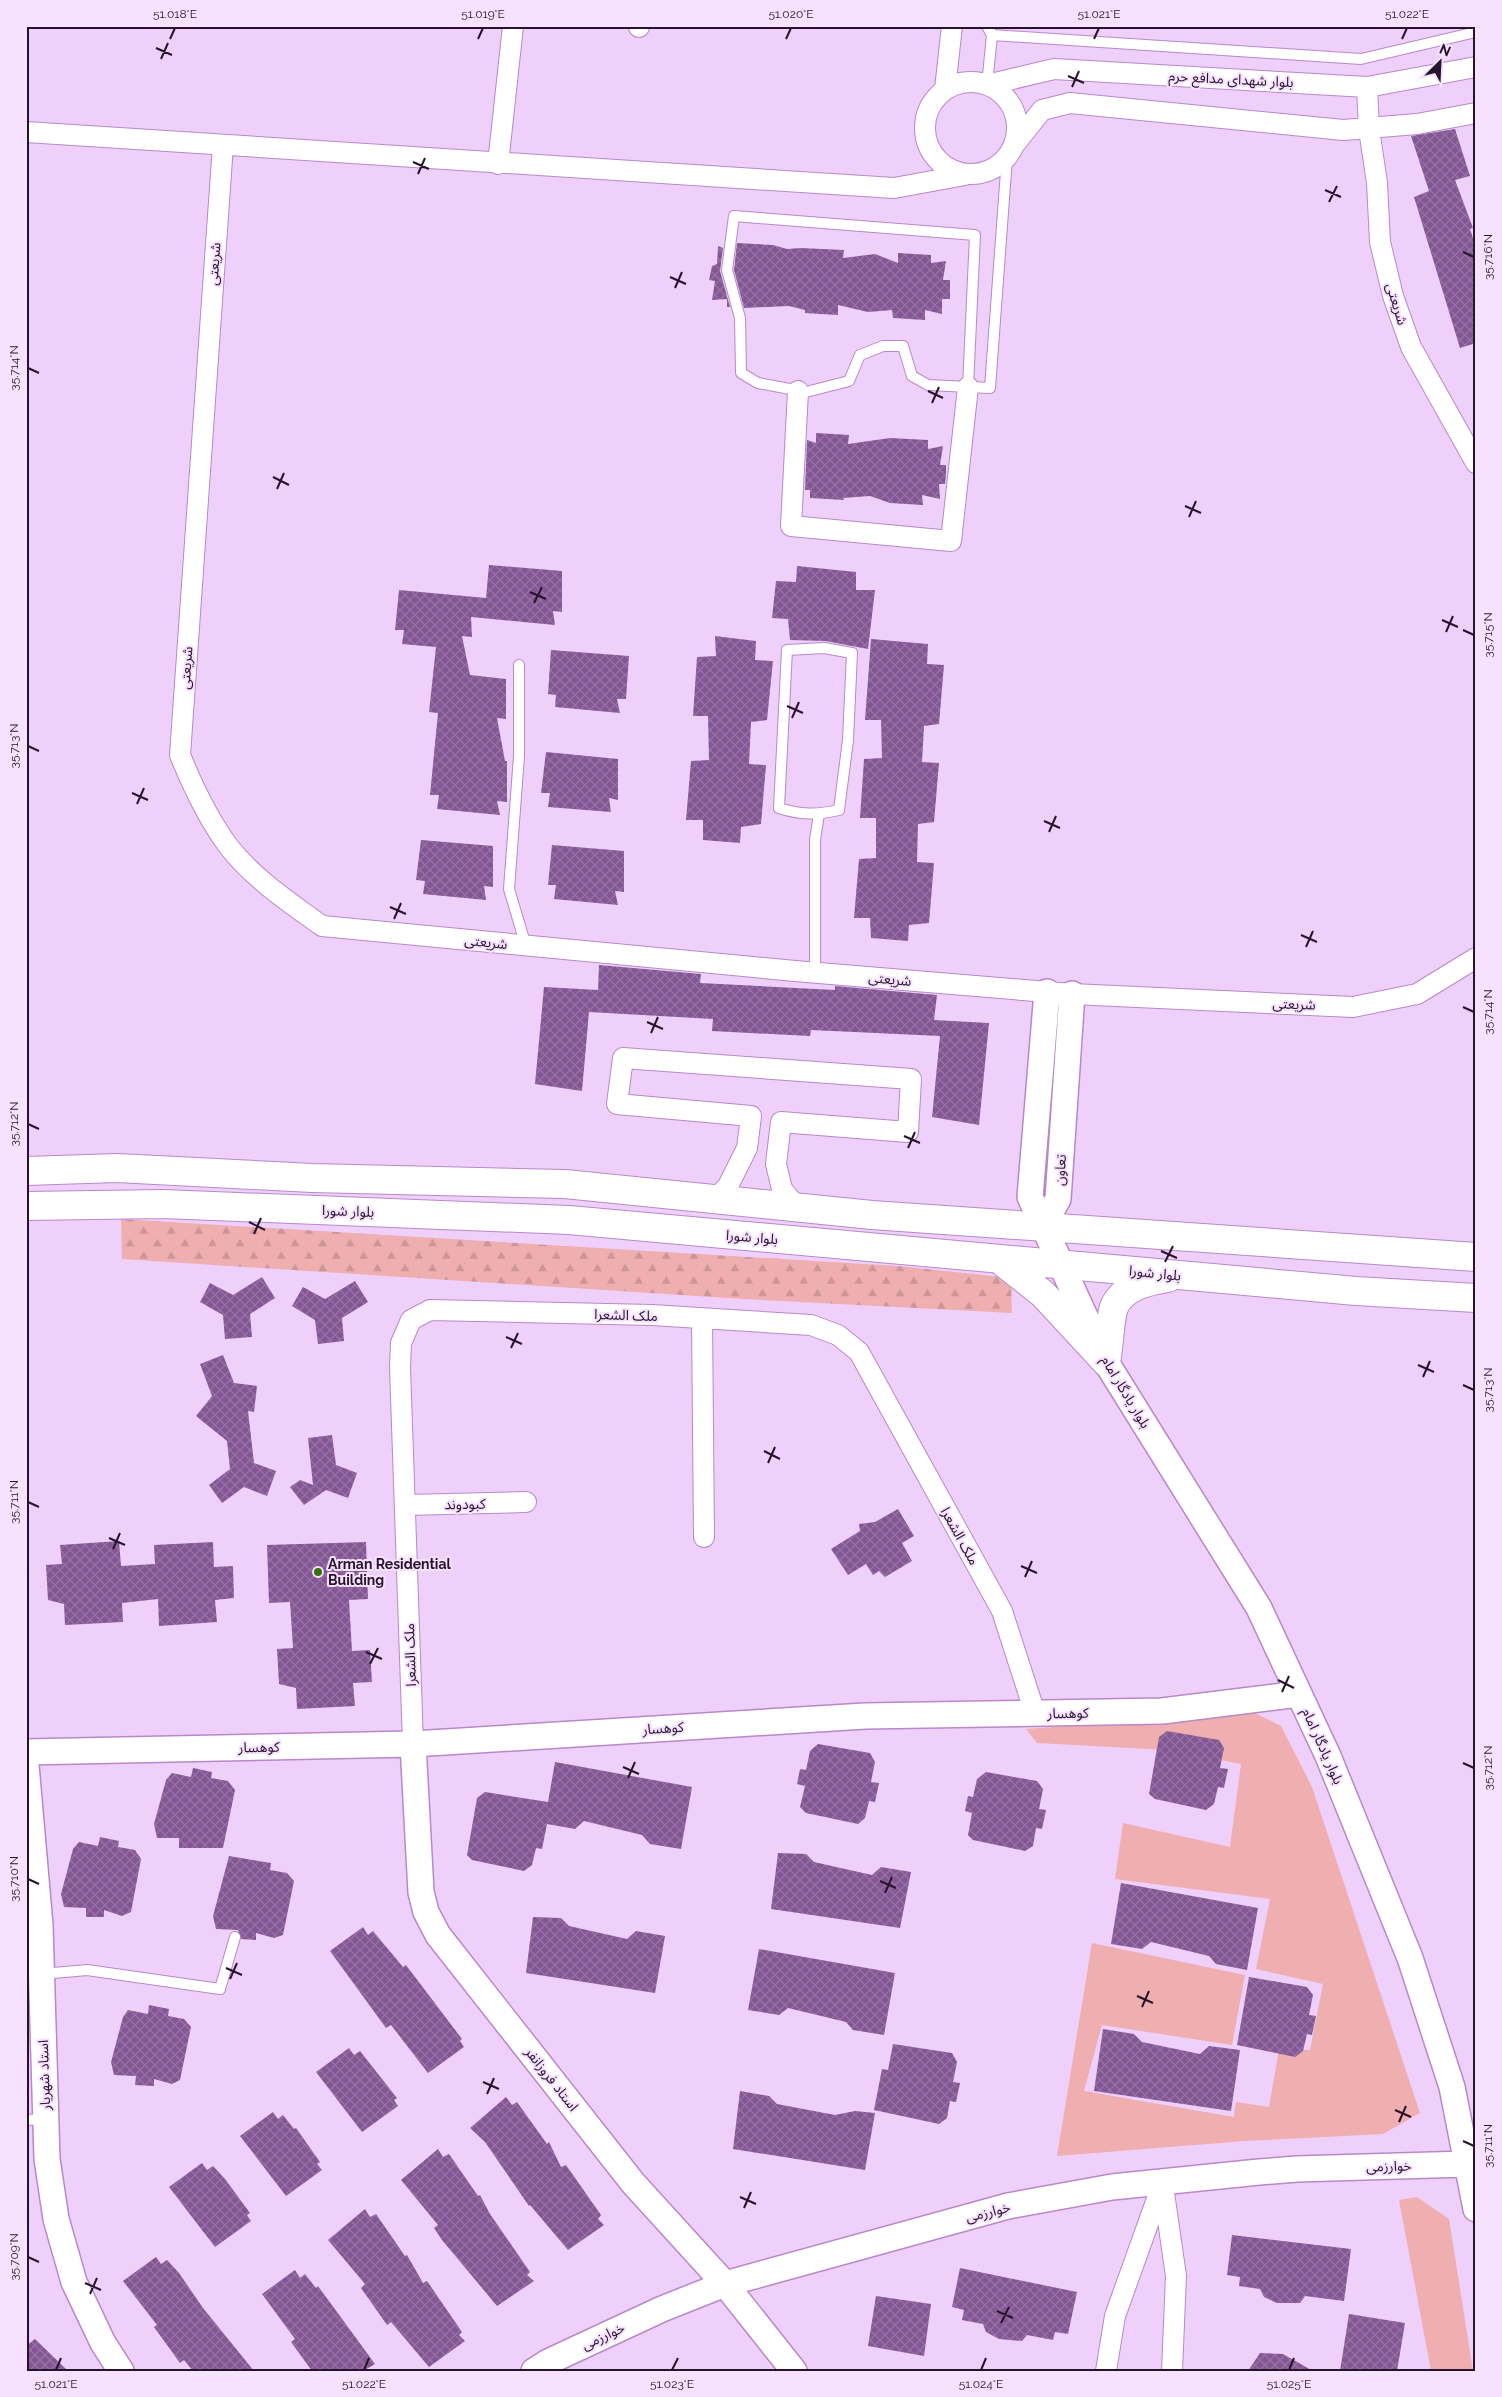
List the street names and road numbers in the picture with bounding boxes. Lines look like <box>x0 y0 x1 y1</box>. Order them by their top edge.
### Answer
street label: بلوار شهدای مدافع حرم <box>1168 68 1294 93</box>
street label: شریعتی <box>205 242 224 286</box>
street label: شریعتی <box>1382 281 1411 327</box>
street label: شریعتی <box>177 646 196 690</box>
street label: شریعتی <box>464 932 508 953</box>
street label: شریعتی <box>868 969 912 990</box>
street label: شریعتی <box>1272 995 1316 1014</box>
street label: تعاون <box>1051 1154 1070 1186</box>
street label: بلوار شورا <box>322 1202 375 1221</box>
street label: بلوار شورا <box>725 1227 779 1248</box>
street label: بلوار شورا <box>1128 1262 1182 1285</box>
street label: ملک الشعرا <box>594 1306 658 1325</box>
street label: بلوار یادگار امام <box>1096 1353 1154 1433</box>
street label: کبودوند <box>444 1496 486 1513</box>
street label: ملک الشعرا <box>937 1504 982 1568</box>
street label: ملک الشعرا <box>401 1623 420 1687</box>
street label: کوهسار <box>1046 1705 1089 1722</box>
street label: بلوار یادگار امام <box>1296 1705 1347 1788</box>
street label: کوهسار <box>641 1719 685 1738</box>
street label: کوهسار <box>237 1739 280 1756</box>
street label: استاد شهریار <box>35 2039 54 2111</box>
street label: استاد فروزانفر <box>521 2043 582 2115</box>
street label: خوارزمی <box>1366 2158 1412 2175</box>
street label: خوارزمی <box>964 2199 1012 2226</box>
street label: خوارزمی <box>579 2319 627 2354</box>

